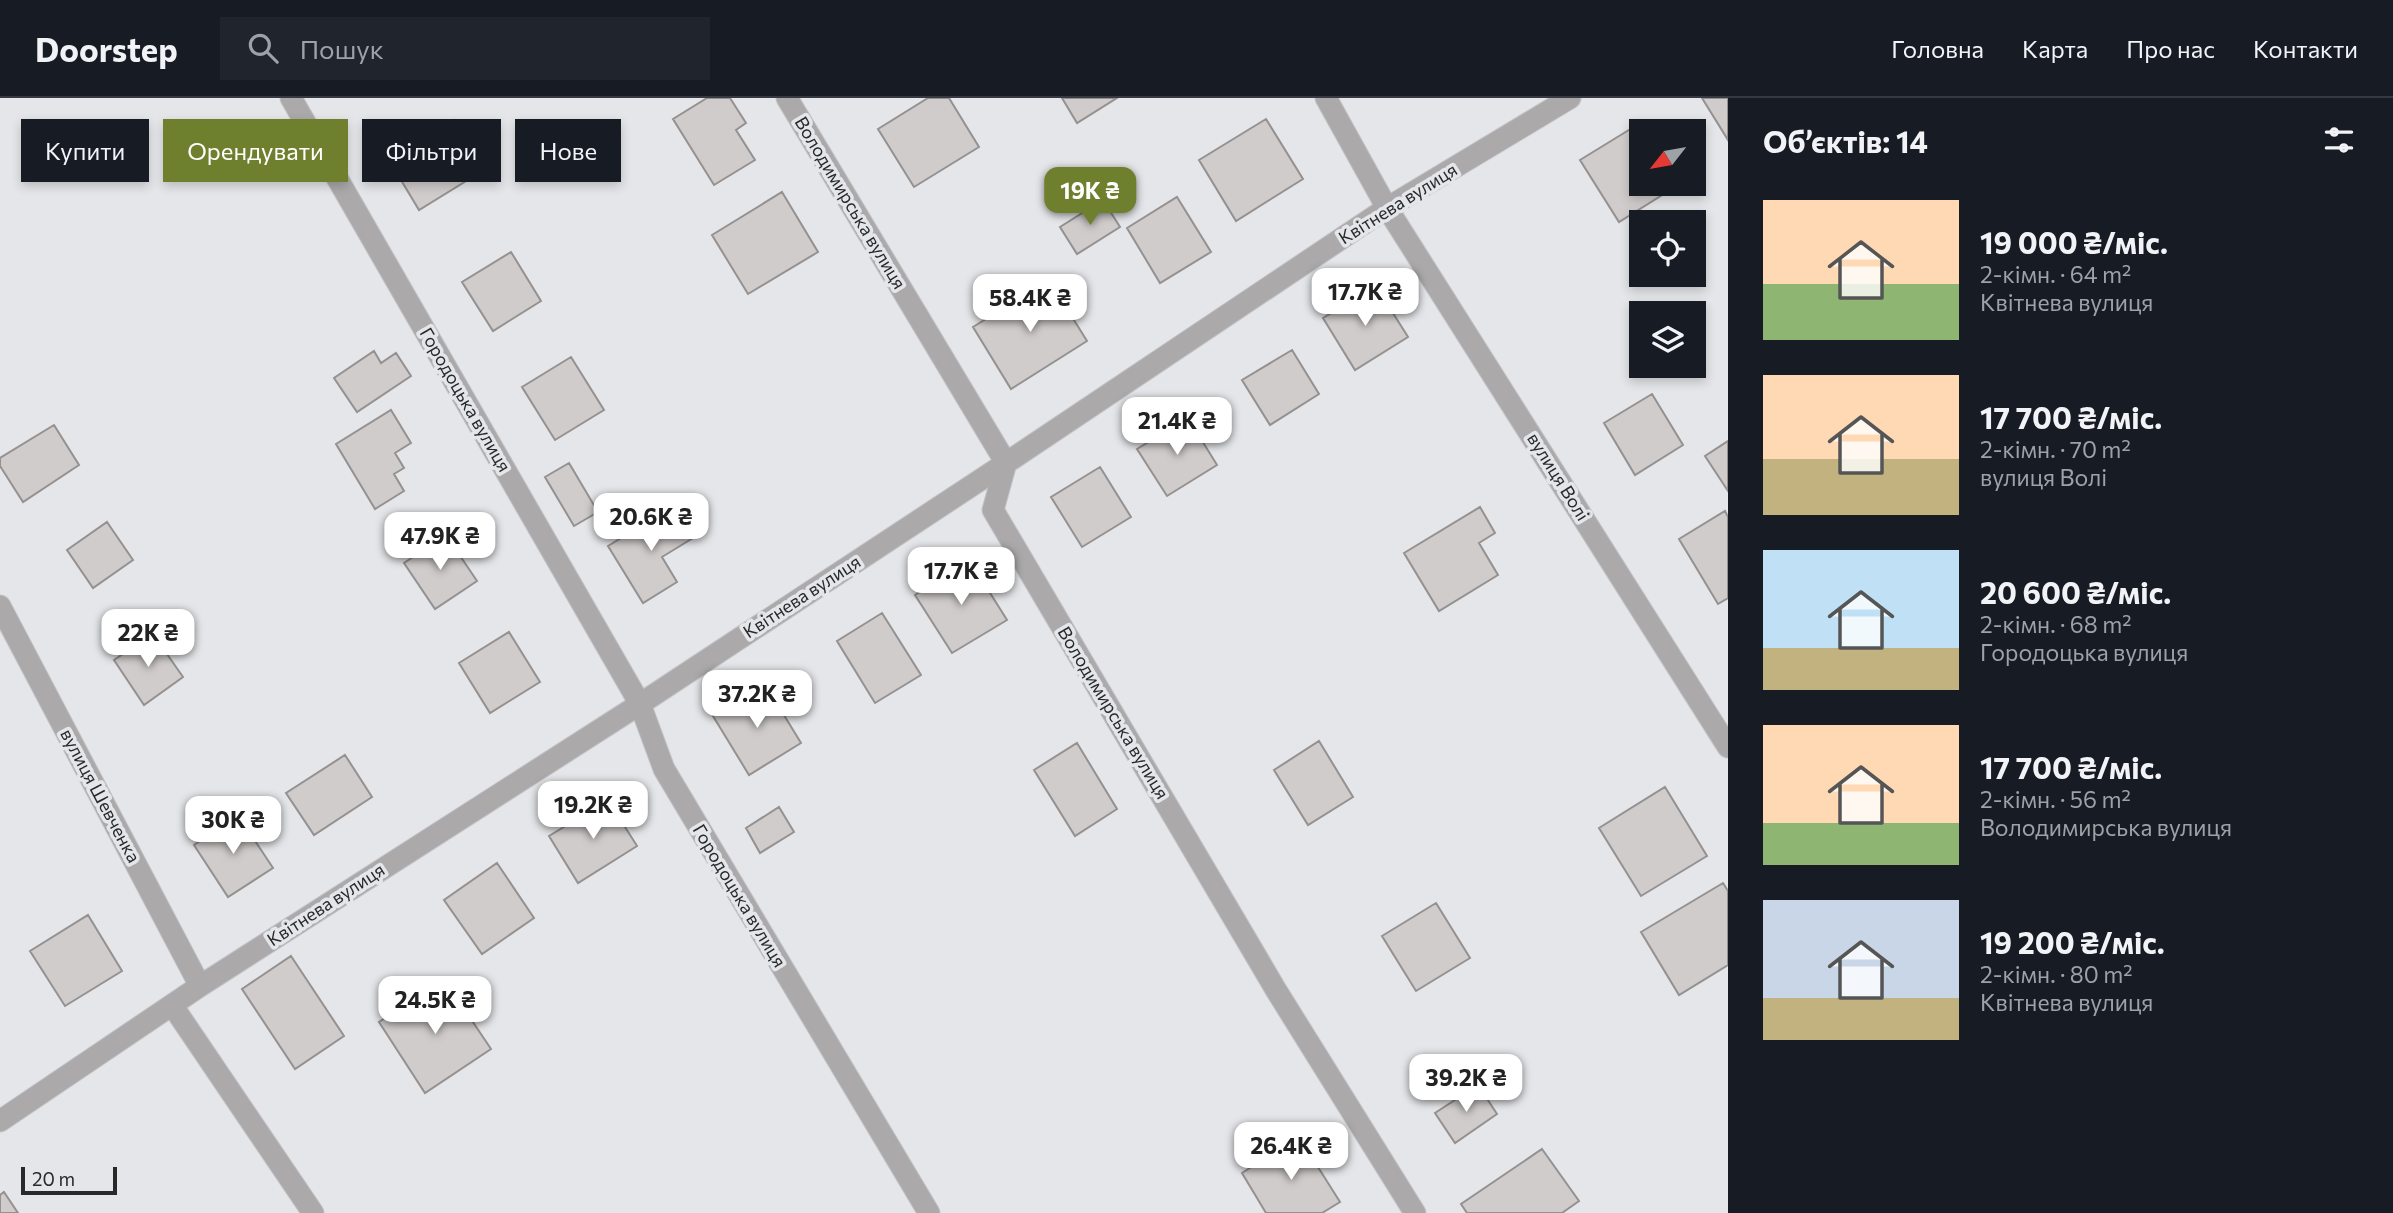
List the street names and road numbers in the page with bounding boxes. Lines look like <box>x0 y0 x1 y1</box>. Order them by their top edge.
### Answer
street label: Володимирська вулиця <box>791 112 911 293</box>
street label: Квітнева вулиця <box>1334 158 1461 248</box>
street label: Городоцька вулиця <box>416 323 516 476</box>
street label: вулиця Волі <box>1523 428 1595 525</box>
street label: Квітнева вулиця <box>739 550 864 642</box>
street label: Володимирська вулиця <box>1054 622 1174 803</box>
street label: вулиця Шевченка <box>56 725 145 866</box>
street label: Городоцька вулиця <box>688 820 791 971</box>
street label: Квітнева вулиця <box>263 858 388 950</box>

